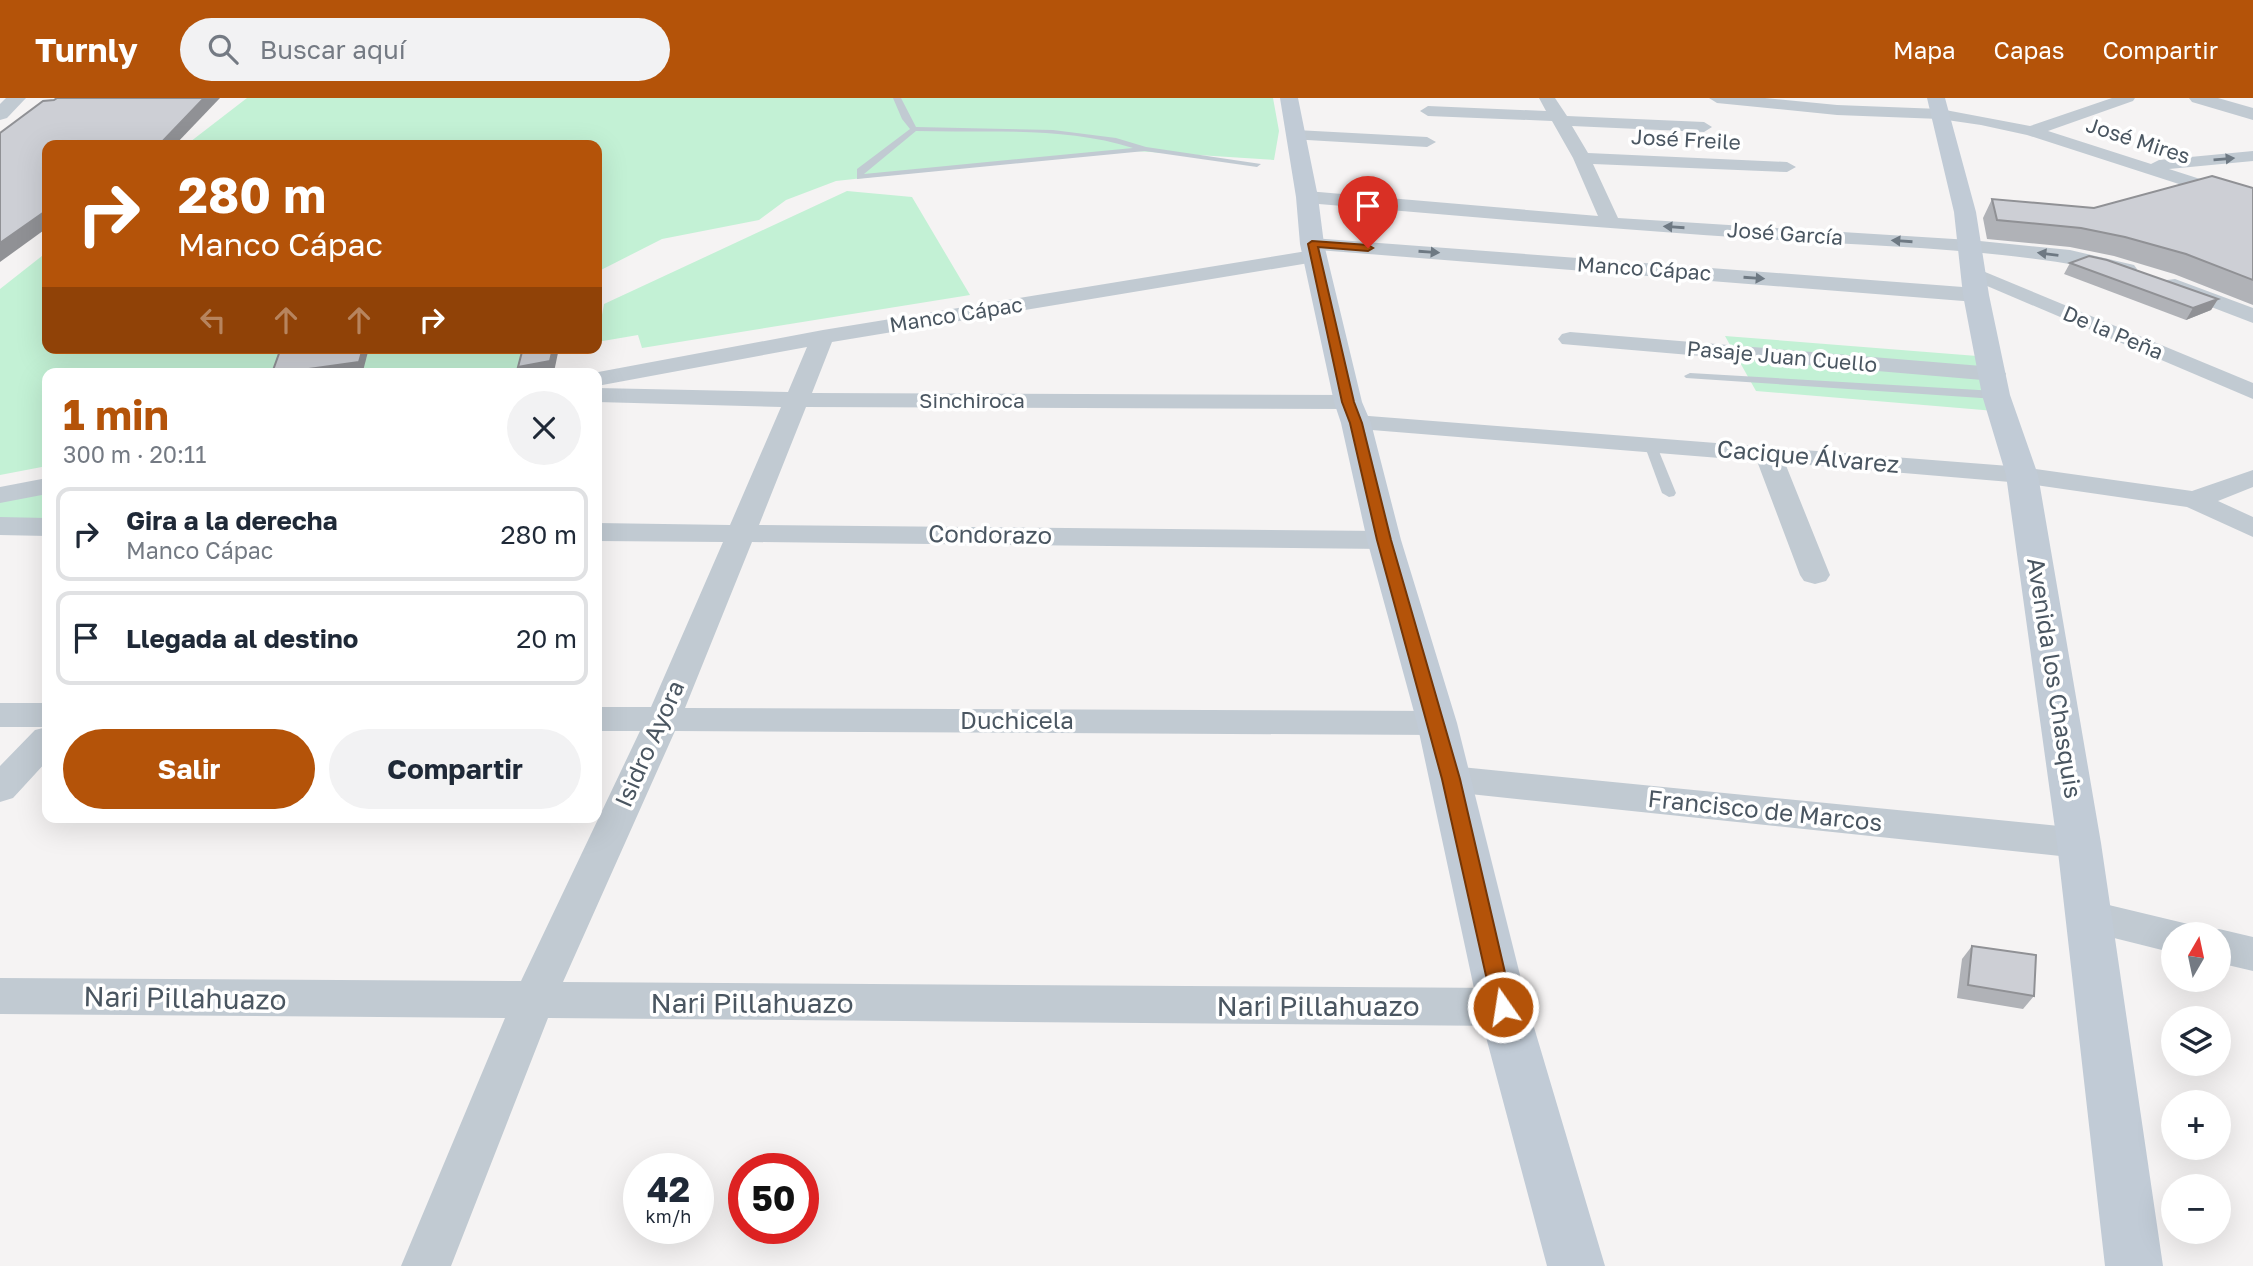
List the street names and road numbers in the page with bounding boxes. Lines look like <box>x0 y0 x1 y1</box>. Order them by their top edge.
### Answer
street label: José Mires <box>2083 111 2194 169</box>
street label: José Freile <box>1631 123 1742 155</box>
street label: José García <box>1726 216 1844 250</box>
street label: Manco Cápac <box>1576 250 1712 286</box>
street label: Manco Cápac <box>887 291 1024 337</box>
street label: De la Peña <box>2059 299 2167 365</box>
street label: Pasaje Juan Cuello <box>1686 335 1878 377</box>
street label: Sinchiroca <box>919 387 1025 413</box>
street label: Cacique Álvarez <box>1716 433 1901 478</box>
street label: Condorazo <box>928 518 1052 549</box>
street label: Avenida los Chasquis <box>2022 555 2089 800</box>
street label: Isidro Ayora <box>608 676 689 811</box>
street label: Duchicela <box>960 705 1074 734</box>
street label: Francisco de Marcos <box>1646 783 1884 836</box>
street label: Nari Pillahuazo <box>83 979 287 1016</box>
street label: Nari Pillahuazo <box>650 986 854 1019</box>
street label: Nari Pillahuazo <box>1216 989 1420 1022</box>

